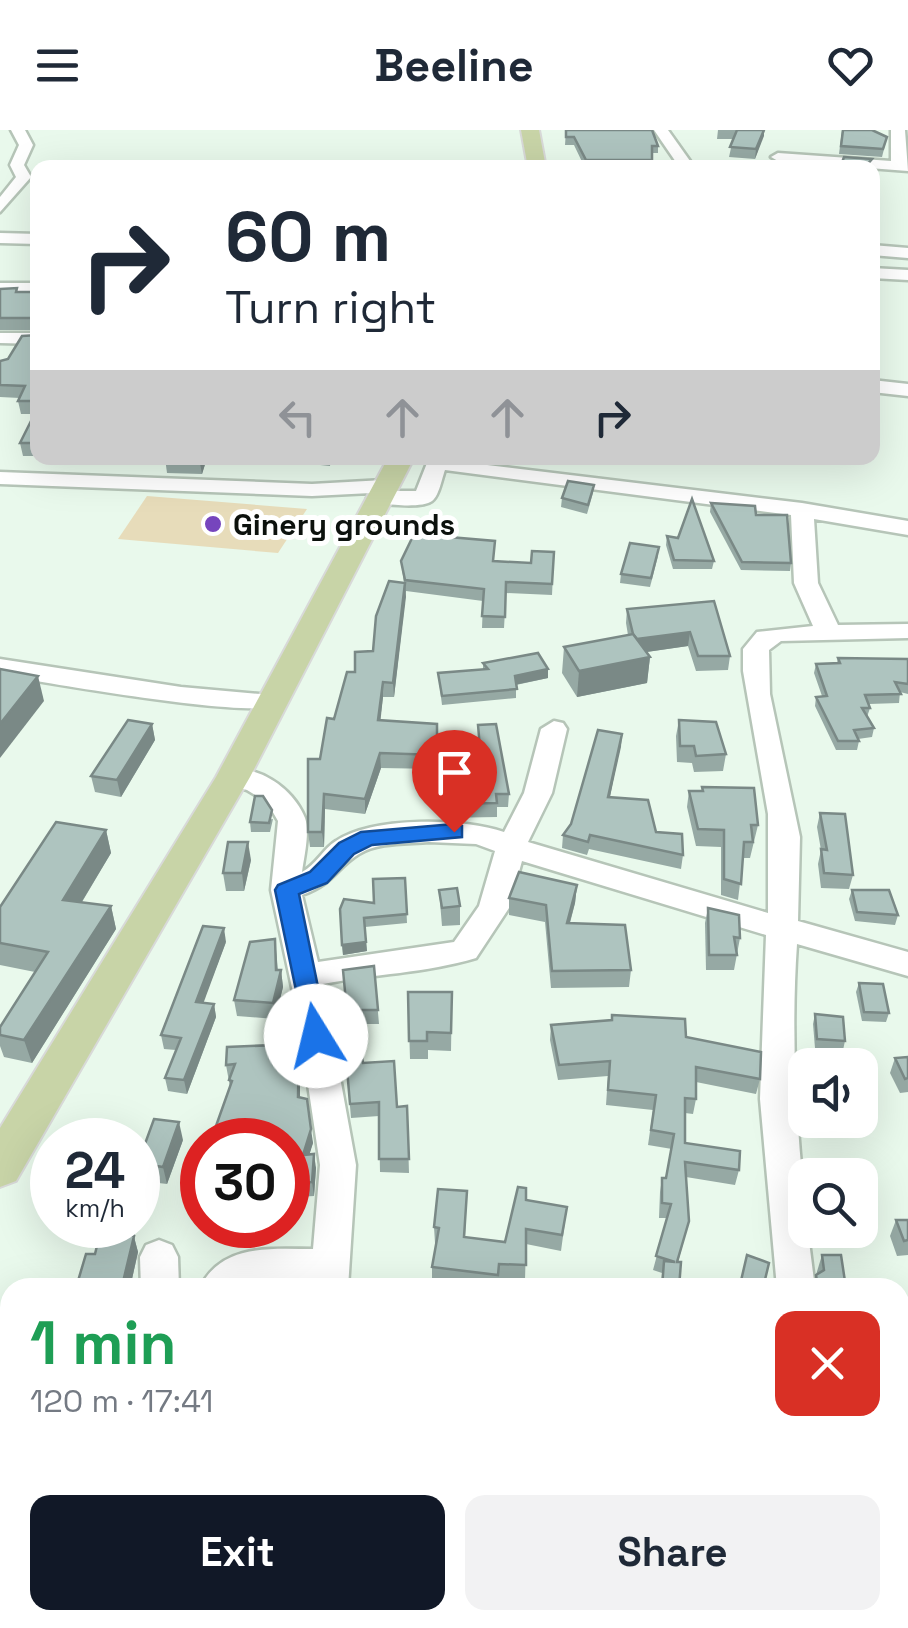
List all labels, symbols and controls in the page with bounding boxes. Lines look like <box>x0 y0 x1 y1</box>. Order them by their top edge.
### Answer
text: Beeline <box>374 37 534 94</box>
icon: menu <box>30 38 85 93</box>
icon: heart <box>823 38 878 93</box>
text: 60 m <box>225 192 391 281</box>
icon: right <box>60 200 190 330</box>
text: Turn right <box>225 279 436 336</box>
icon: left <box>270 390 325 445</box>
icon: ahead <box>375 390 430 445</box>
icon: ahead <box>480 390 535 445</box>
icon: right <box>585 390 640 445</box>
place label: Ginery grounds <box>233 505 455 544</box>
marker: Ginery grounds <box>202 513 224 535</box>
pin <box>412 730 497 833</box>
icon: arrive <box>427 745 482 800</box>
position arrow <box>264 984 368 1088</box>
map controls <box>788 1048 878 1248</box>
button: sound <box>788 1048 878 1138</box>
speed limit sign: 30 <box>180 1118 310 1248</box>
text: 24 <box>65 1139 125 1203</box>
button: search <box>788 1158 878 1248</box>
text: km/h <box>65 1192 125 1224</box>
text: 1 min <box>30 1305 177 1382</box>
button: close <box>775 1311 880 1416</box>
text: 120 m · 17:41 <box>30 1381 213 1421</box>
button: Exit <box>30 1495 445 1610</box>
button: Share <box>465 1495 880 1610</box>

